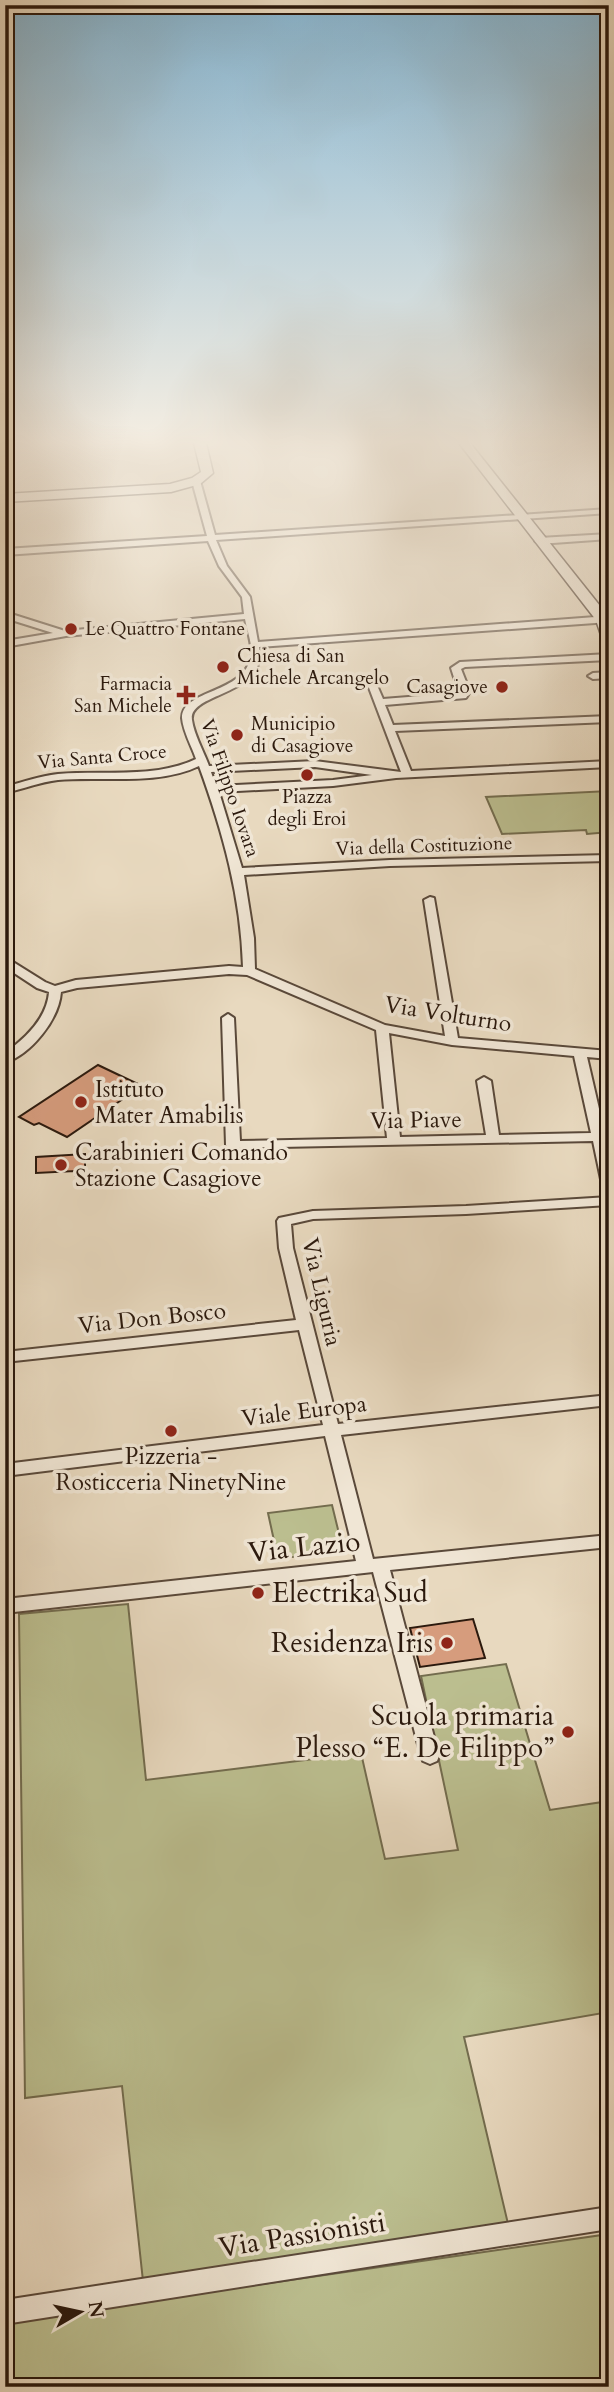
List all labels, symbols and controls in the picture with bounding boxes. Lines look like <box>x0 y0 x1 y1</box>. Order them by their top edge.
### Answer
place label: Le Quattro Fontane <box>85 616 245 642</box>
marker: Le Quattro Fontane <box>63 621 79 637</box>
place label: Chiesa di San Michele Arcangelo <box>237 643 389 691</box>
marker: Chiesa di San Michele Arcangelo <box>215 659 231 675</box>
place label: Farmacia San Michele <box>74 671 172 719</box>
place label: Casagiove <box>406 674 488 700</box>
marker: Casagiove <box>494 679 510 695</box>
marker: Farmacia San Michele <box>178 687 194 703</box>
place label: Municipio di Casagiove <box>251 711 353 759</box>
street label: Via Filippo Iovara <box>194 716 266 860</box>
marker: Municipio di Casagiove <box>229 727 245 743</box>
street label: Via Santa Croce <box>36 738 168 776</box>
marker: Piazza degli Eroi <box>299 767 315 783</box>
place label: Piazza degli Eroi <box>268 784 346 832</box>
street label: Via della Costituzione <box>335 830 513 862</box>
street label: Via Volturno <box>382 989 514 1039</box>
place label: Istituto Mater Amabilis <box>95 1074 243 1131</box>
marker: Istituto Mater Amabilis <box>73 1094 89 1110</box>
street label: Via Piave <box>370 1104 462 1136</box>
place label: Carabinieri Comando Stazione Casagiove <box>75 1137 288 1194</box>
marker: Carabinieri Comando Stazione Casagiove <box>53 1157 69 1173</box>
street label: Via Liguria <box>295 1235 350 1349</box>
street label: Via Don Bosco <box>77 1295 227 1341</box>
street label: Viale Europa <box>240 1388 368 1434</box>
marker: Pizzeria - Rosticceria NinetyNine <box>163 1423 179 1439</box>
place label: Pizzeria - Rosticceria NinetyNine <box>56 1441 286 1498</box>
street label: Via Lazio <box>246 1522 362 1572</box>
place label: Electrika Sud <box>272 1574 428 1612</box>
marker: Electrika Sud <box>250 1585 266 1601</box>
place label: Residenza Iris <box>271 1624 433 1662</box>
marker: Residenza Iris <box>439 1635 455 1651</box>
place label: Scuola primaria Plesso “E. De Filippo” <box>296 1697 554 1767</box>
marker: Scuola primaria Plesso “E. De Filippo” <box>560 1724 576 1740</box>
street label: Via Passionisti <box>216 2203 388 2267</box>
north arrow <box>46 2276 116 2346</box>
text: N <box>82 2299 110 2320</box>

